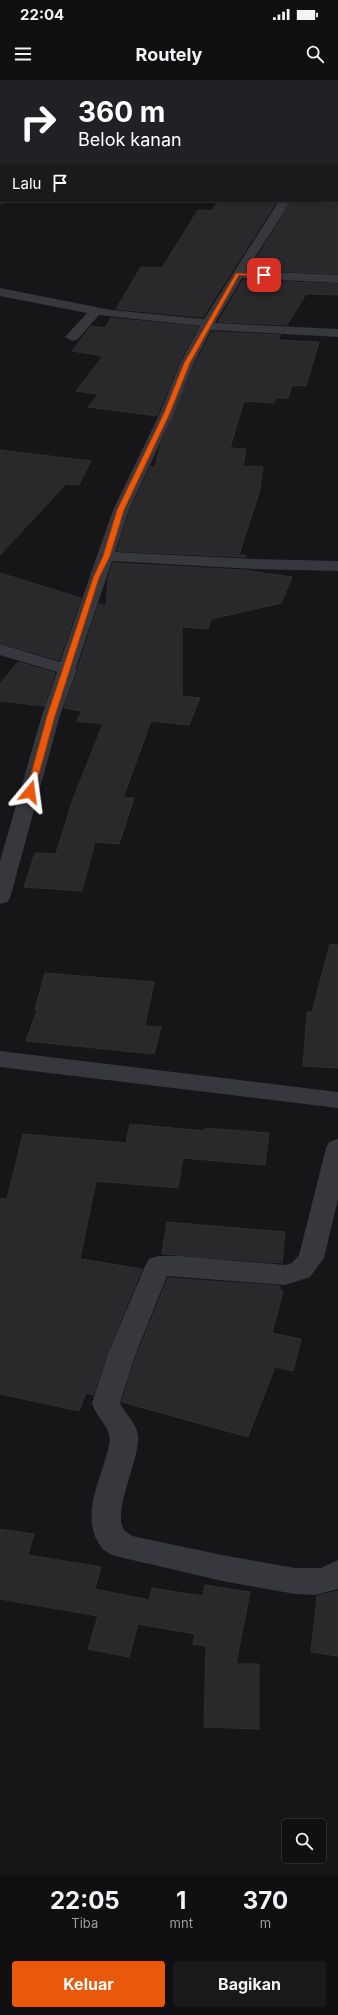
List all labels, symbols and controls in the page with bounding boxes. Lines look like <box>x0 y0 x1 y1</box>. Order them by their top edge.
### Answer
text: 22:04 <box>20 5 64 24</box>
icon: menu <box>12 43 34 65</box>
icon: search <box>304 43 326 65</box>
text: Routely <box>136 44 202 65</box>
text: 360 m <box>78 95 165 129</box>
icon: right <box>12 96 64 148</box>
text: Belok kanan <box>78 129 182 150</box>
icon: arrive <box>49 172 71 194</box>
text: Lalu <box>12 174 41 193</box>
pin <box>247 258 281 292</box>
icon: arrive <box>253 264 275 286</box>
position arrow <box>9 771 51 813</box>
map controls <box>282 1819 326 1863</box>
button: search <box>282 1819 326 1863</box>
text: 22:05 <box>50 1886 120 1915</box>
text: 1 <box>176 1886 186 1915</box>
text: 370 <box>243 1886 288 1915</box>
text: Tiba <box>71 1915 98 1931</box>
text: mnt <box>170 1915 193 1931</box>
text: m <box>260 1915 271 1931</box>
button: Keluar <box>12 1961 165 2007</box>
button: Bagikan <box>173 1961 326 2007</box>

